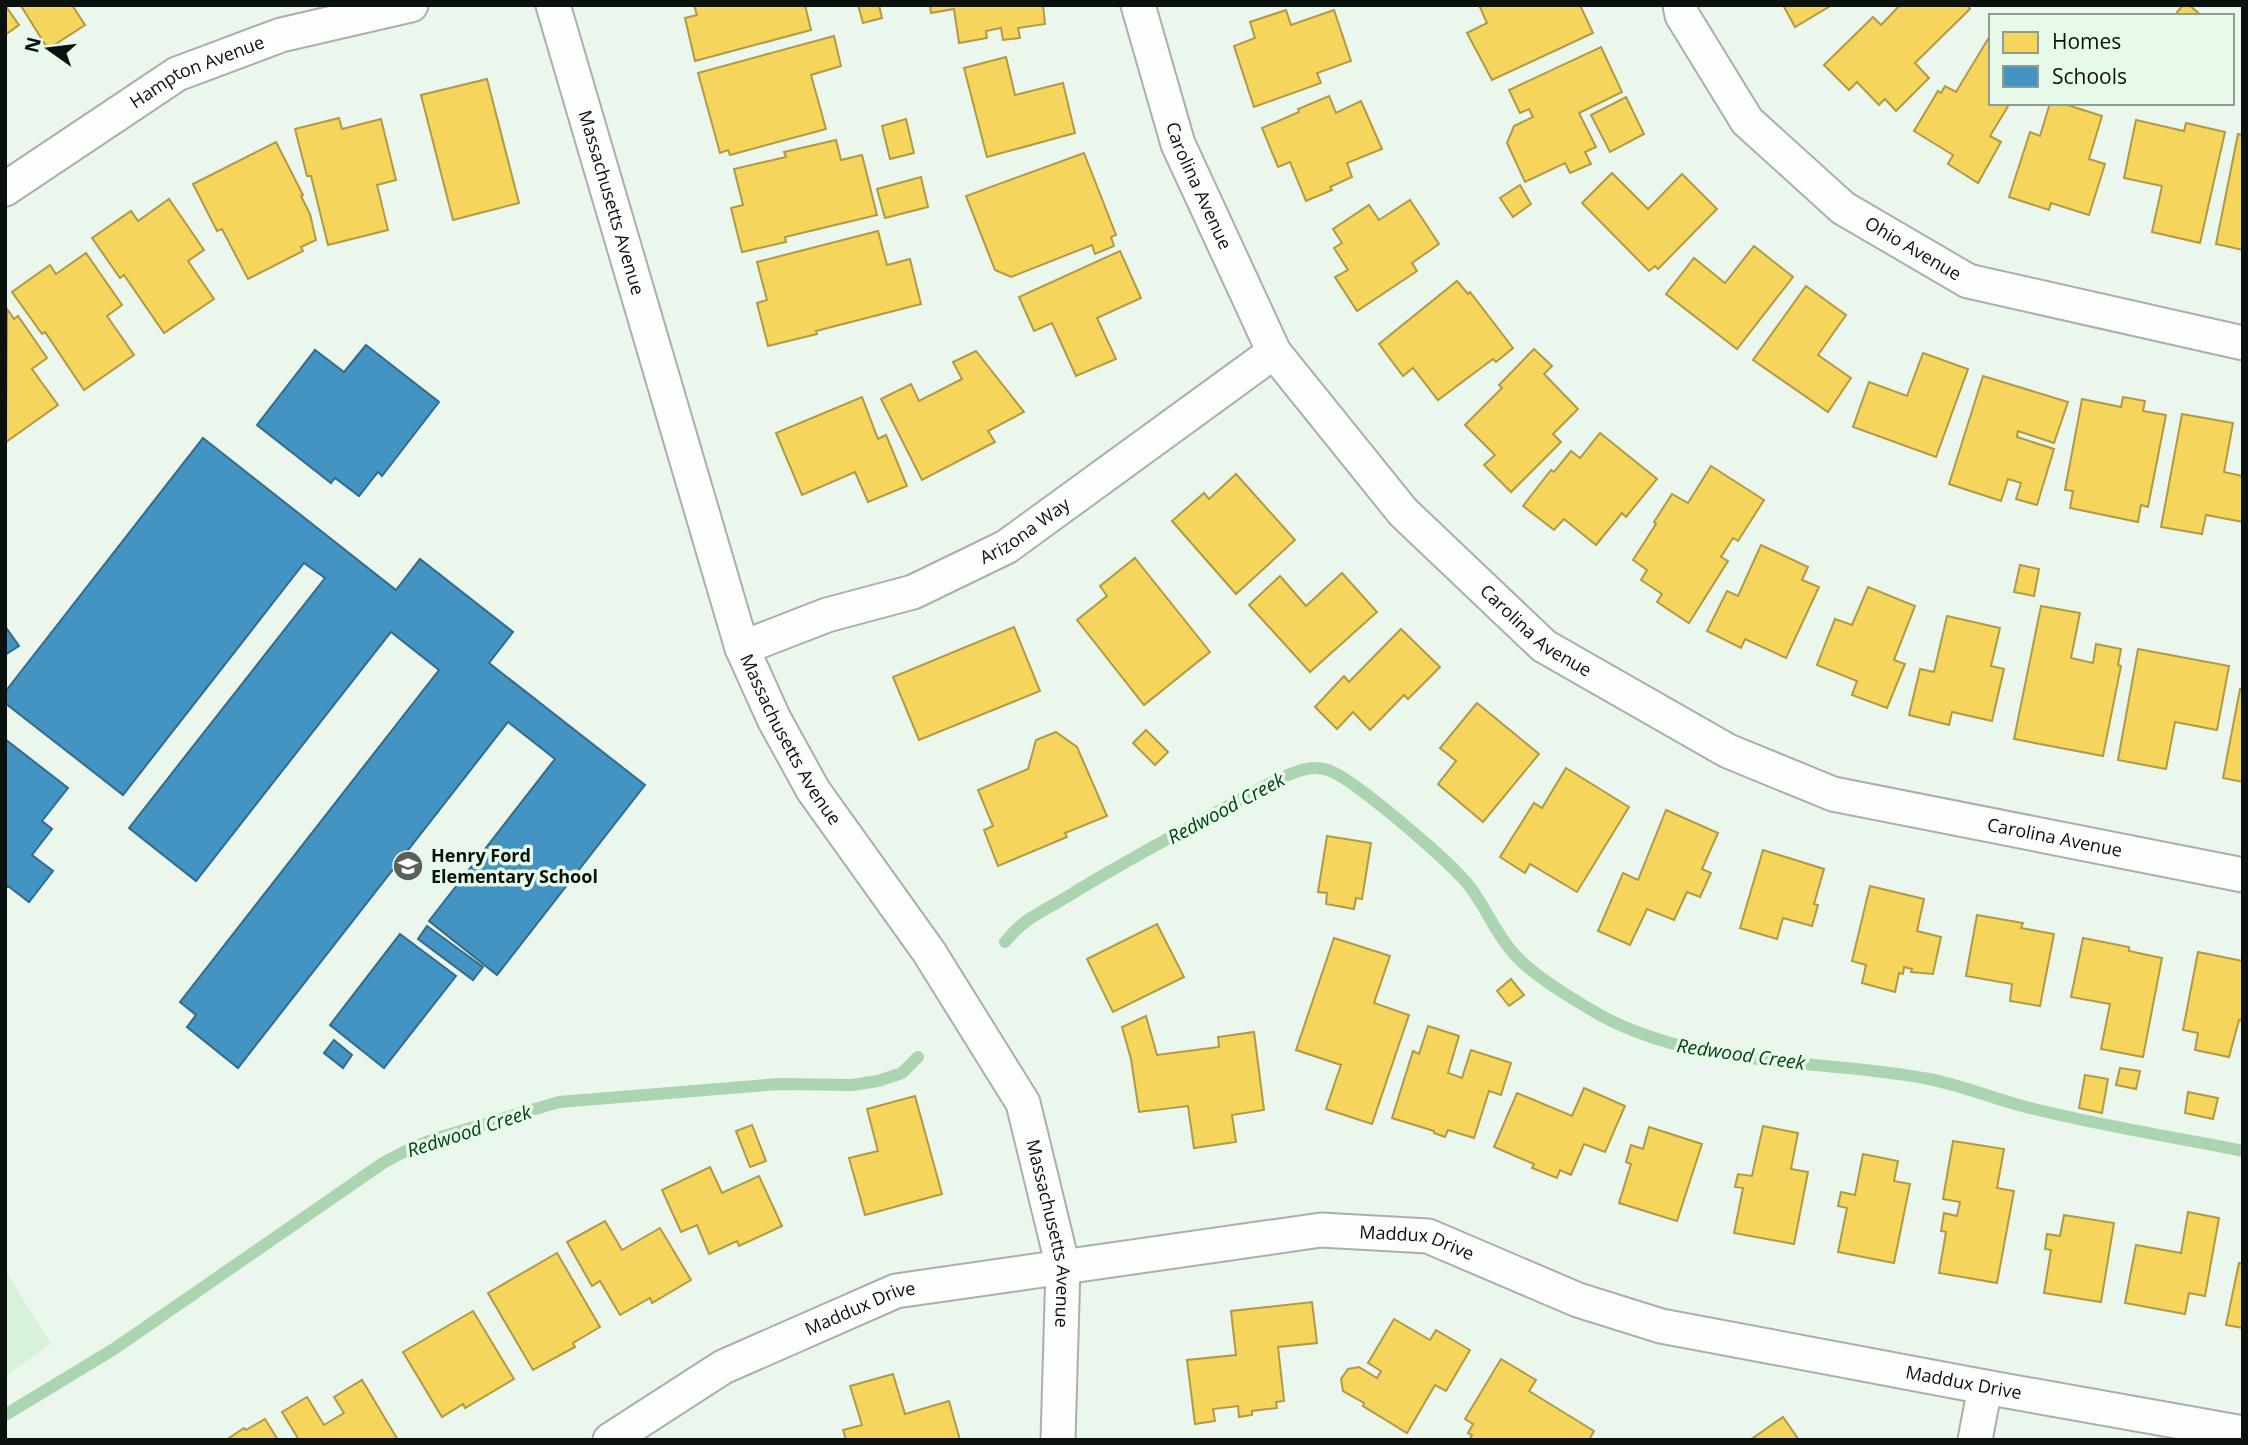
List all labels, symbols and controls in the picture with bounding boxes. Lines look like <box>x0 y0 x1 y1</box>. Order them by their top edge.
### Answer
north arrow <box>14 14 84 84</box>
legend <box>1989 14 2234 105</box>
text: Homes <box>2052 27 2121 55</box>
street label: Hampton Avenue <box>125 29 267 113</box>
text: N <box>18 34 47 56</box>
text: Schools <box>2052 62 2127 90</box>
street label: Massachusetts Avenue <box>574 107 651 298</box>
street label: Carolina Avenue <box>1161 119 1238 253</box>
street label: Ohio Avenue <box>1861 210 1966 285</box>
street label: Arizona Way <box>976 491 1075 569</box>
street label: Carolina Avenue <box>1475 578 1596 682</box>
street label: Massachusetts Avenue <box>735 650 847 830</box>
water label: Redwood Creek <box>1163 766 1290 850</box>
street label: Carolina Avenue <box>1985 812 2124 862</box>
place label: Henry Ford Elementary School <box>431 843 598 888</box>
school or university icon: Henry Ford Elementary School <box>391 849 425 883</box>
water label: Redwood Creek <box>1675 1032 1807 1076</box>
water label: Redwood Creek <box>404 1098 535 1163</box>
street label: Massachusetts Avenue <box>1021 1137 1076 1328</box>
street label: Maddux Drive <box>1359 1219 1478 1265</box>
street label: Maddux Drive <box>801 1275 917 1341</box>
street label: Maddux Drive <box>1904 1359 2024 1404</box>

